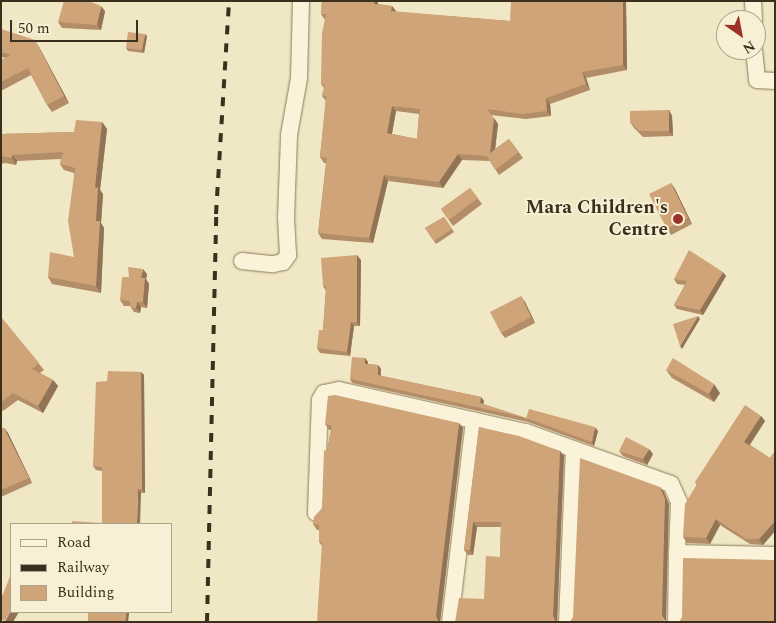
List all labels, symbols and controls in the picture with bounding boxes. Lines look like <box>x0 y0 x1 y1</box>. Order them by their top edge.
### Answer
scale bar <box>12 10 140 42</box>
north arrow <box>716 10 766 60</box>
text: 50 m <box>18 17 50 40</box>
text: N <box>738 35 759 59</box>
place label: Mara Children's Centre <box>526 197 668 241</box>
marker: Mara Children's Centre <box>672 213 684 225</box>
legend <box>10 523 172 613</box>
text: Road <box>57 531 91 554</box>
text: Railway <box>57 556 109 579</box>
text: Building <box>57 581 114 604</box>

